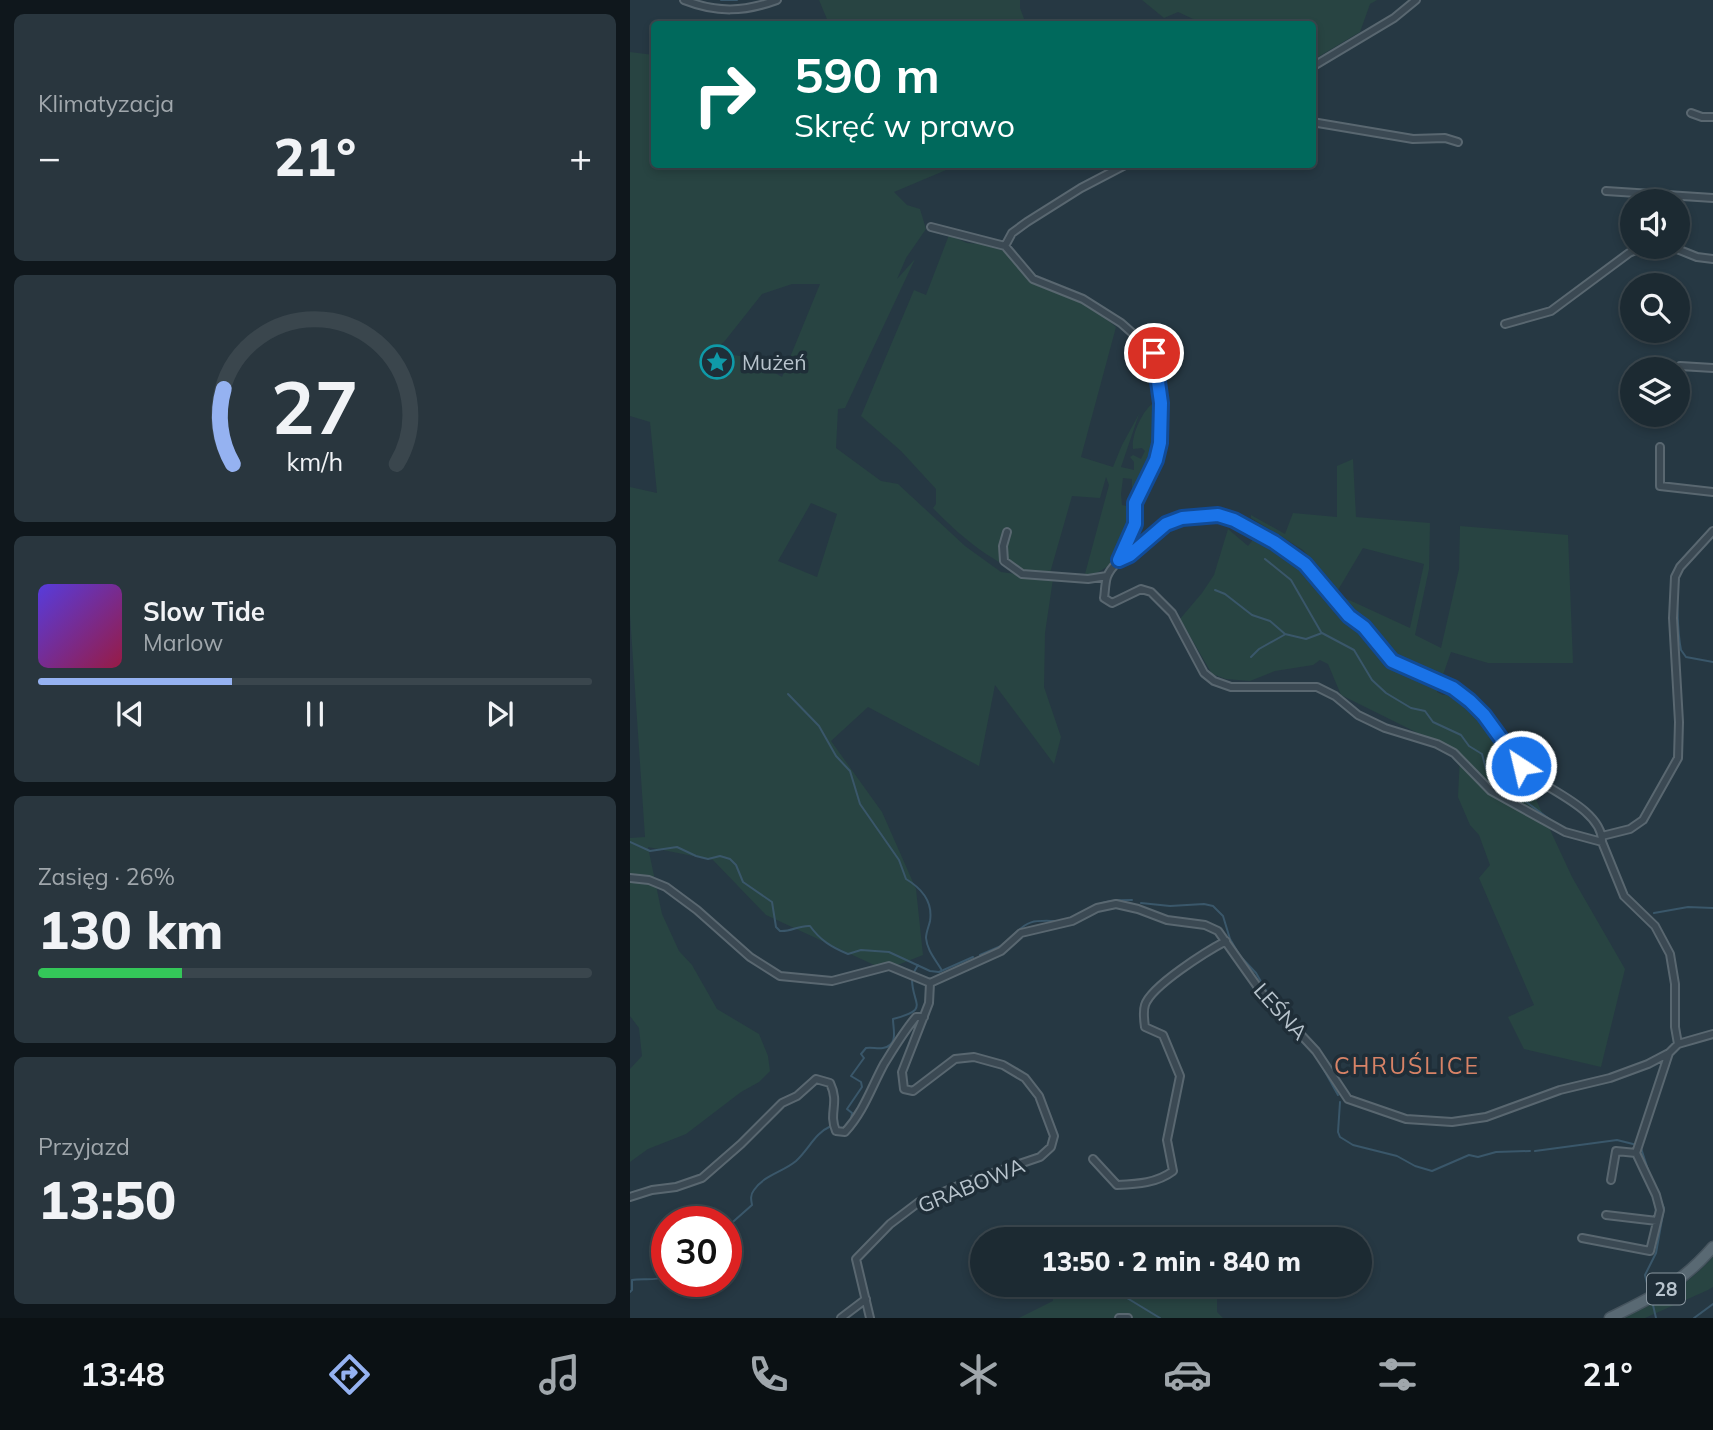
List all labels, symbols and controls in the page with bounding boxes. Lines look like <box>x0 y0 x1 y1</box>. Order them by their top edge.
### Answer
text: 590 m <box>794 44 940 105</box>
icon: right <box>679 49 770 140</box>
text: Klimatyzacja <box>38 89 174 118</box>
text: Skręć w prawo <box>794 105 1015 145</box>
text: 21° <box>274 124 356 189</box>
text: − <box>38 133 61 181</box>
text: + <box>569 133 592 181</box>
map controls <box>1620 189 1690 427</box>
button: sound <box>1620 189 1690 259</box>
button: search <box>1620 273 1690 343</box>
pin <box>1124 323 1184 383</box>
icon: arrive <box>1135 334 1173 372</box>
place icon: Mużeń <box>698 343 736 381</box>
place label: Mużeń <box>742 349 807 375</box>
button: layers <box>1620 357 1690 427</box>
text: 27 <box>271 362 359 453</box>
text: km/h <box>287 446 343 477</box>
text: Slow Tide <box>143 595 265 628</box>
text: Marlow <box>143 628 223 657</box>
icon: previous <box>111 695 149 733</box>
icon: pause <box>296 695 334 733</box>
icon: next <box>481 695 519 733</box>
position arrow <box>1484 729 1558 803</box>
text: Zasięg · 26% <box>38 862 175 891</box>
text: 130 km <box>38 897 223 962</box>
street label: LEŚNA <box>1249 977 1314 1045</box>
district label: CHRUŚLICE <box>1334 1051 1480 1080</box>
text: Przyjazd <box>38 1132 130 1161</box>
street label: GRABOWA <box>914 1152 1029 1218</box>
text: 13:50 <box>38 1167 176 1232</box>
speed limit sign: 30 <box>651 1206 742 1297</box>
text: 13:50 · 2 min · 840 m <box>1041 1245 1301 1278</box>
road number: 28 <box>1647 1274 1685 1304</box>
icon: directions <box>325 1350 374 1399</box>
icon: music <box>535 1350 584 1399</box>
icon: phone <box>744 1350 793 1399</box>
icon: climate <box>954 1350 1003 1399</box>
icon: car <box>1163 1350 1212 1399</box>
icon: filters <box>1373 1350 1422 1399</box>
text: 13:48 <box>80 1354 165 1394</box>
text: 21° <box>1582 1354 1633 1394</box>

